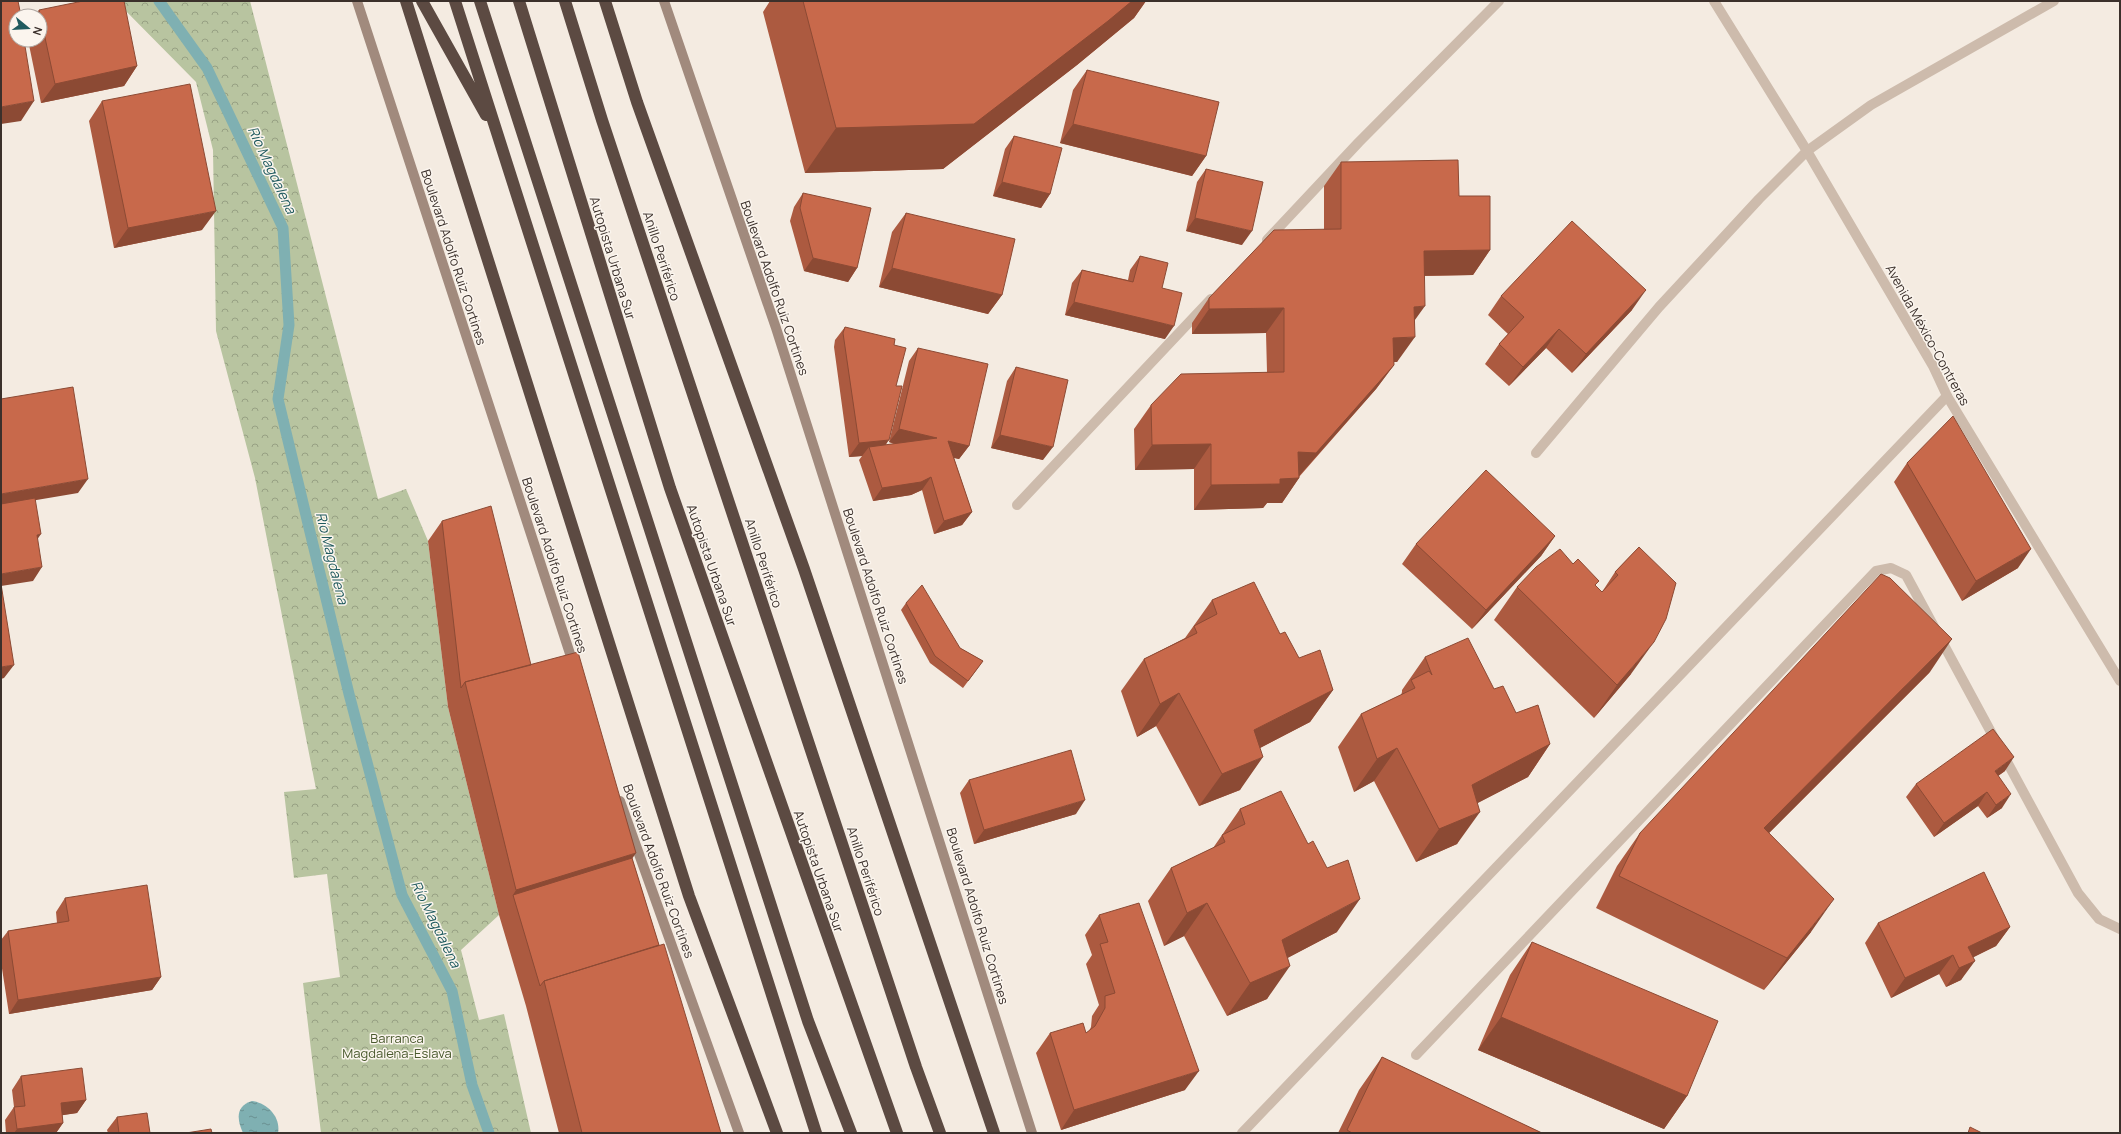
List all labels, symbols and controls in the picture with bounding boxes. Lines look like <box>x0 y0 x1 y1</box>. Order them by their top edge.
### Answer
north arrow <box>8 8 48 48</box>
text: N <box>30 25 46 37</box>
water label: Río Magdalena <box>244 123 302 218</box>
street label: Boulevard Adolfo Ruiz Cortines <box>417 167 491 347</box>
street label: Autopista Urbana Sur <box>586 194 640 322</box>
street label: Boulevard Adolfo Ruiz Cortines <box>737 198 813 378</box>
street label: Anillo Periférico <box>639 209 685 303</box>
street label: Avenida México-Contreras <box>1882 261 1974 409</box>
street label: Boulevard Adolfo Ruiz Cortines <box>518 475 592 655</box>
street label: Autopista Urbana Sur <box>683 502 741 629</box>
street label: Boulevard Adolfo Ruiz Cortines <box>839 506 913 686</box>
water label: Río Magdalena <box>312 510 353 607</box>
street label: Anillo Periférico <box>741 516 787 610</box>
street label: Boulevard Adolfo Ruiz Cortines <box>619 782 699 961</box>
street label: Autopista Urbana Sur <box>790 808 848 935</box>
street label: Anillo Periférico <box>843 824 889 918</box>
street label: Boulevard Adolfo Ruiz Cortines <box>943 825 1014 1007</box>
water label: Río Magdalena <box>407 877 466 971</box>
park label: Barranca Magdalena-Eslava <box>342 1029 452 1062</box>

